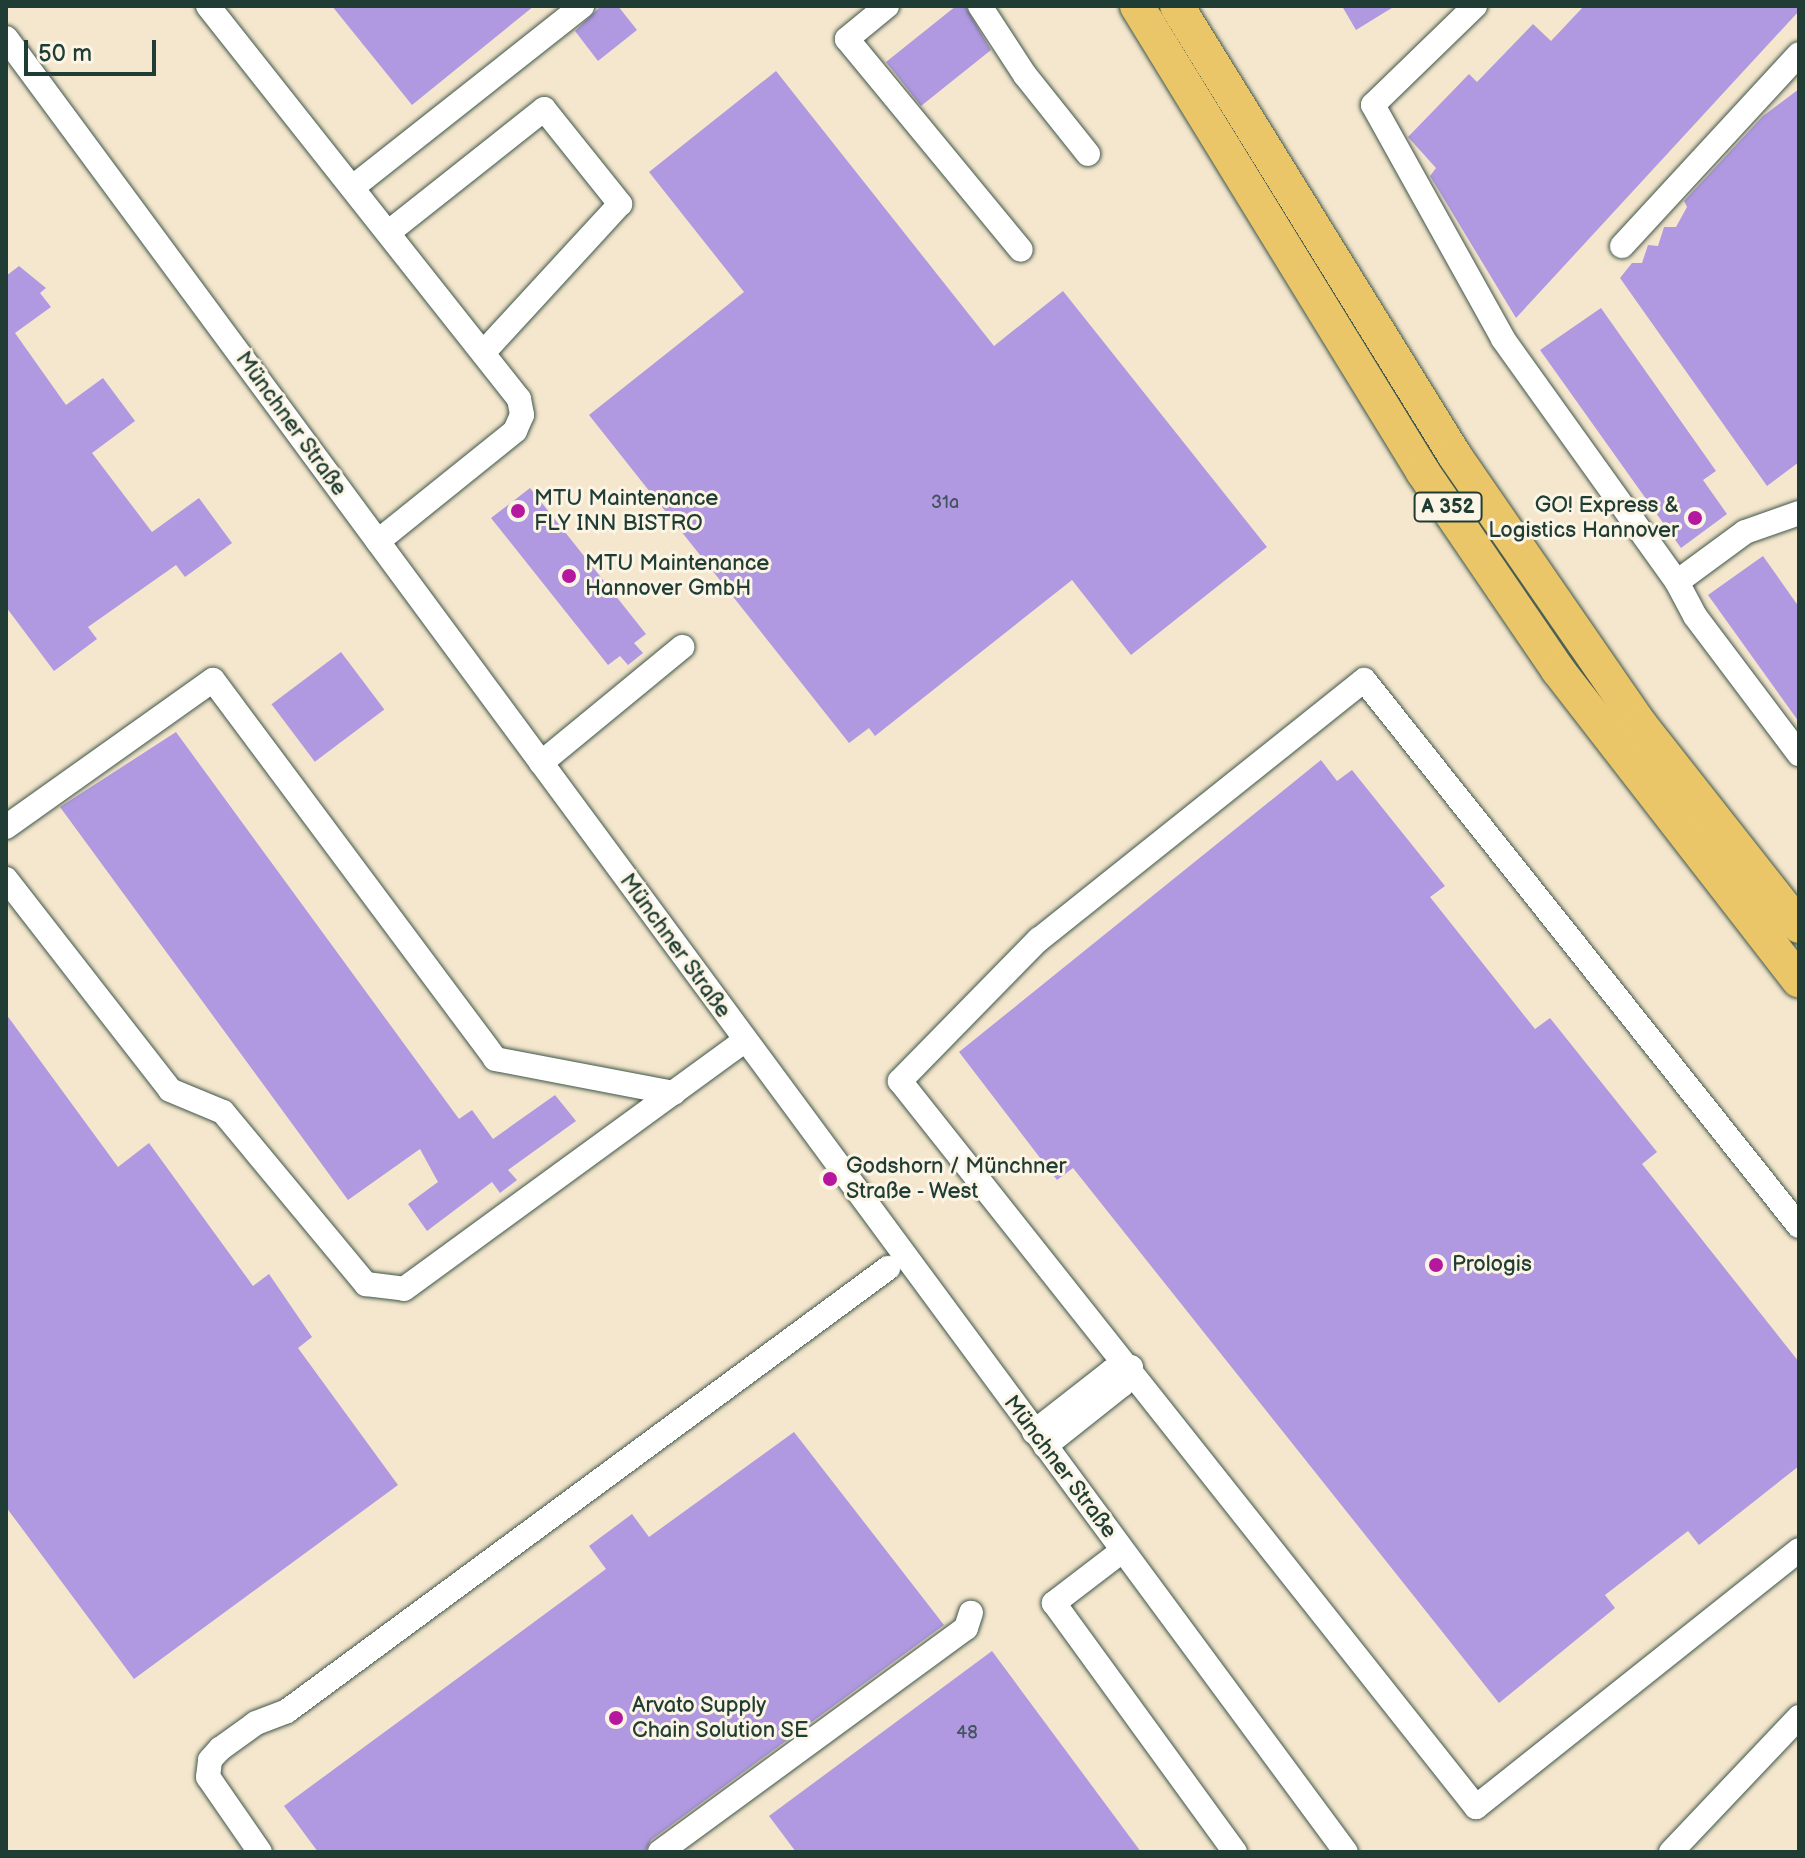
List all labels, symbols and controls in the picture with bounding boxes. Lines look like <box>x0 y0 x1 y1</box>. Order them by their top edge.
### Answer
scale bar <box>28 24 160 74</box>
text: 50 m <box>38 39 92 68</box>
street label: Münchner Straße <box>230 347 352 501</box>
place label: MTU Maintenance FLY INN BISTRO <box>534 485 718 536</box>
road number: A 352 <box>1412 491 1484 523</box>
house number: 31a <box>931 492 959 514</box>
place label: GO! Express & Logistics Hannover <box>1488 492 1679 544</box>
marker: MTU Maintenance FLY INN BISTRO <box>509 502 527 520</box>
marker: GO! Express & Logistics Hannover <box>1686 509 1704 527</box>
place label: MTU Maintenance Hannover GmbH <box>585 550 769 602</box>
marker: MTU Maintenance Hannover GmbH <box>560 567 578 585</box>
street label: Münchner Straße <box>614 869 736 1023</box>
place label: Godshorn / Münchner Straße - West <box>846 1153 1066 1204</box>
marker: Godshorn / Münchner Straße - West <box>821 1170 839 1188</box>
place label: Prologis <box>1452 1252 1532 1278</box>
marker: Prologis <box>1427 1256 1445 1274</box>
street label: Münchner Straße <box>998 1390 1122 1544</box>
place label: Arvato Supply Chain Solution SE <box>632 1692 809 1744</box>
marker: Arvato Supply Chain Solution SE <box>607 1709 625 1727</box>
house number: 48 <box>956 1722 978 1744</box>

